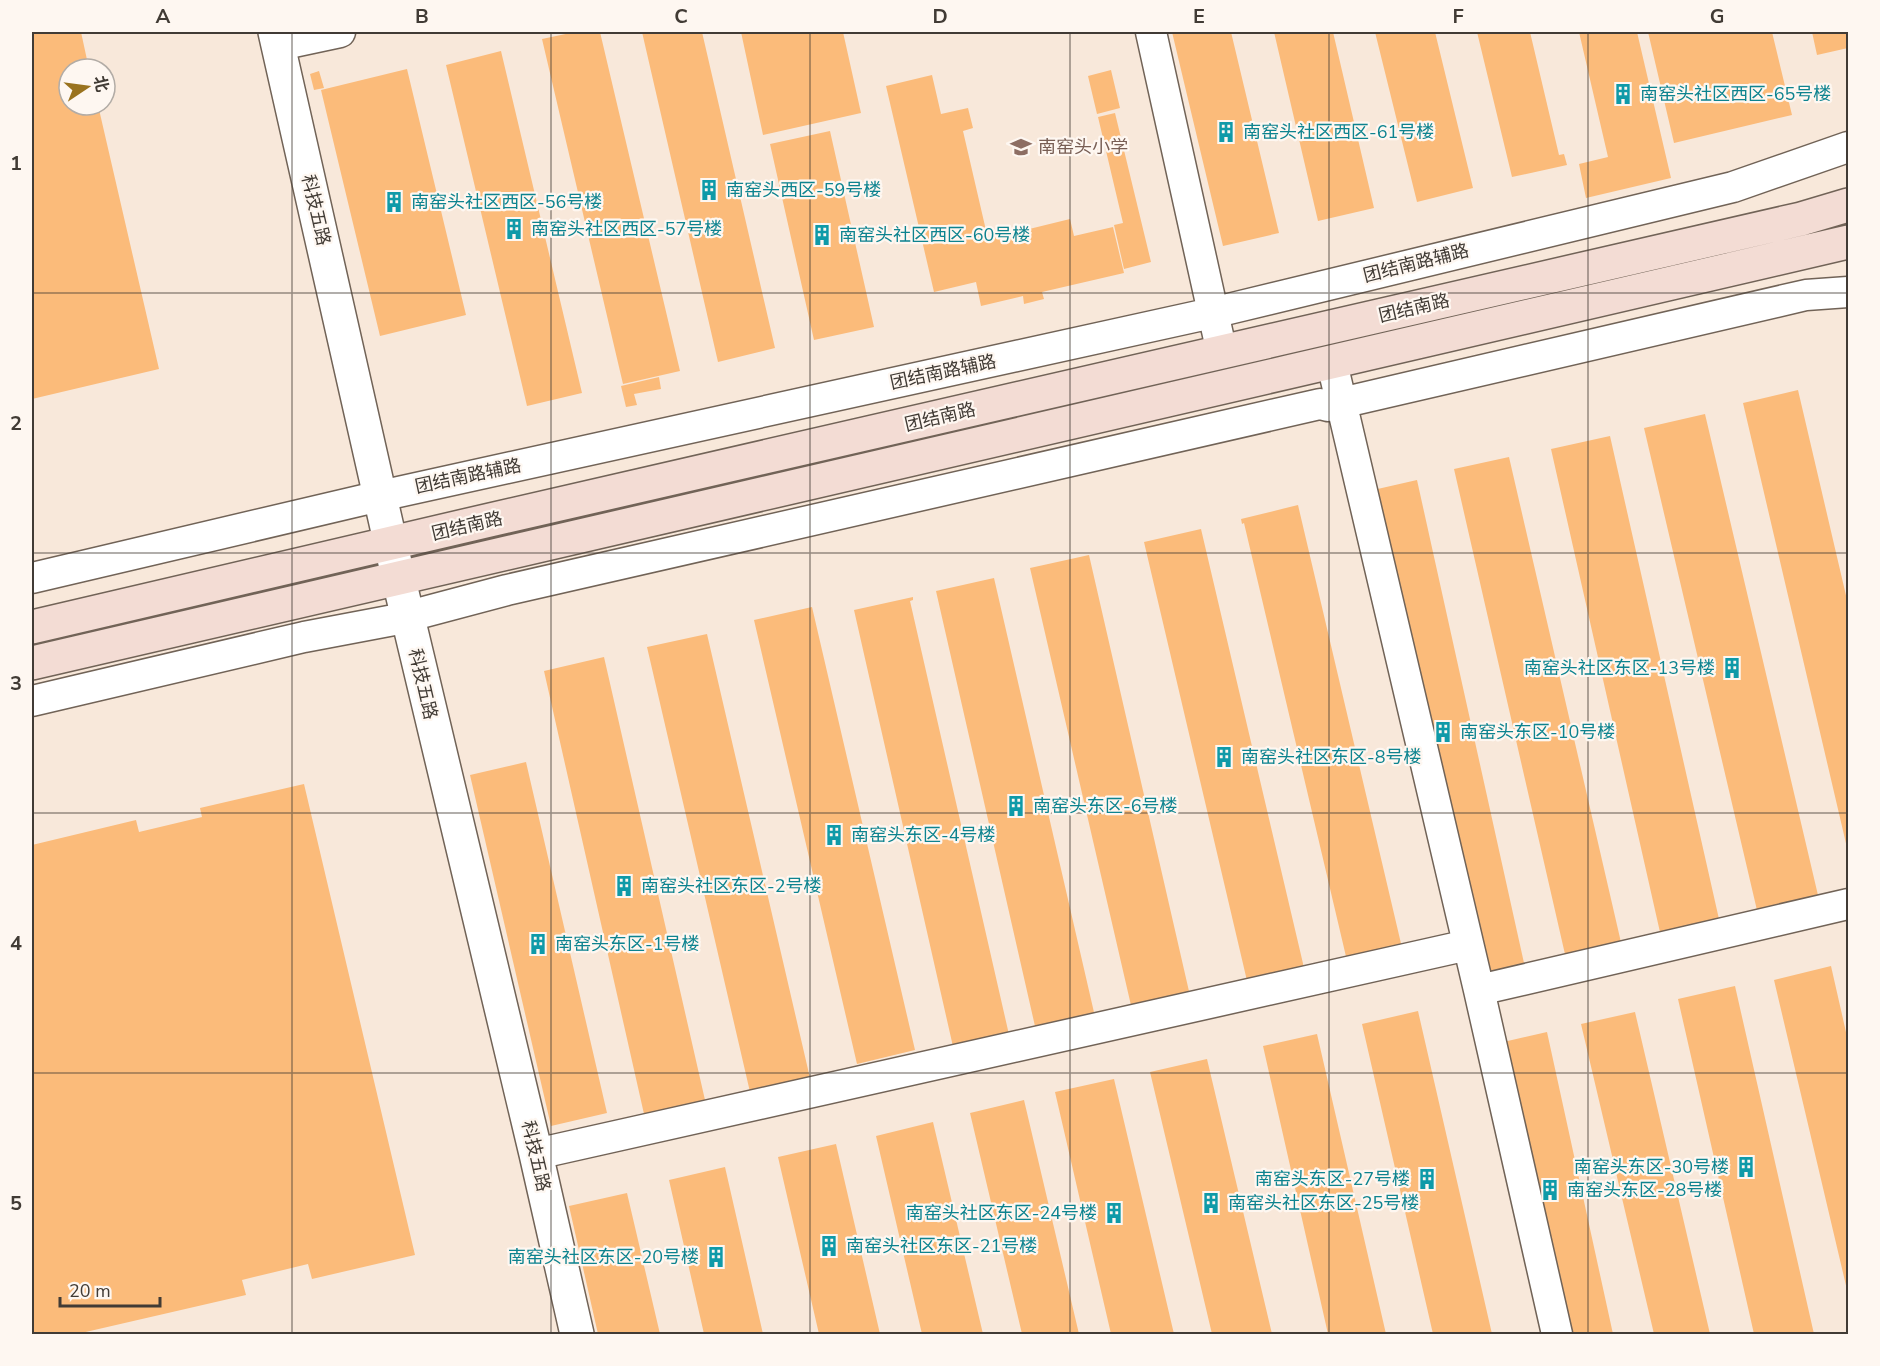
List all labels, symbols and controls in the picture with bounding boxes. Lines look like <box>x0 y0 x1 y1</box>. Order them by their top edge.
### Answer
text: A <box>156 3 171 30</box>
text: B <box>415 3 429 30</box>
text: C <box>674 3 688 30</box>
text: D <box>932 3 948 30</box>
text: E <box>1193 3 1205 30</box>
text: F <box>1452 3 1464 30</box>
text: G <box>1710 3 1724 30</box>
north arrow <box>57 57 117 117</box>
text: 北 <box>88 74 113 94</box>
building icon: 南窑头社区西区-65号楼 <box>1611 82 1635 106</box>
place label: 南窑头社区西区-65号楼 <box>1640 82 1831 106</box>
building icon: 南窑头社区西区-61号楼 <box>1214 120 1238 144</box>
place label: 南窑头社区西区-61号楼 <box>1243 120 1434 144</box>
school or university icon: 南窑头小学 <box>1009 135 1033 159</box>
place label: 南窑头小学 <box>1038 135 1128 159</box>
text: 1 <box>10 150 22 177</box>
street label: 科技五路 <box>296 172 336 248</box>
building icon: 南窑头西区-59号楼 <box>697 178 721 202</box>
place label: 南窑头西区-59号楼 <box>726 178 881 202</box>
building icon: 南窑头社区西区-56号楼 <box>382 190 406 214</box>
place label: 南窑头社区西区-56号楼 <box>411 190 602 214</box>
building icon: 南窑头社区西区-57号楼 <box>502 217 526 241</box>
place label: 南窑头社区西区-57号楼 <box>531 217 722 241</box>
building icon: 南窑头社区西区-60号楼 <box>810 223 834 247</box>
place label: 南窑头社区西区-60号楼 <box>839 223 1030 247</box>
street label: 团结南路辅路 <box>1361 238 1471 288</box>
street label: 团结南路 <box>1376 288 1452 328</box>
street label: 团结南路辅路 <box>888 349 998 395</box>
street label: 团结南路 <box>902 397 978 437</box>
text: 2 <box>10 410 22 437</box>
street label: 团结南路辅路 <box>413 453 523 499</box>
street label: 团结南路 <box>429 506 505 546</box>
street label: 科技五路 <box>403 646 443 722</box>
place label: 南窑头社区东区-13号楼 <box>1524 656 1715 680</box>
building icon: 南窑头社区东区-13号楼 <box>1720 656 1744 680</box>
text: 3 <box>10 670 22 697</box>
building icon: 南窑头东区-10号楼 <box>1431 720 1455 744</box>
place label: 南窑头东区-10号楼 <box>1460 720 1615 744</box>
building icon: 南窑头社区东区-8号楼 <box>1212 745 1236 769</box>
place label: 南窑头社区东区-8号楼 <box>1241 745 1421 769</box>
building icon: 南窑头东区-6号楼 <box>1004 794 1028 818</box>
place label: 南窑头东区-6号楼 <box>1033 794 1177 818</box>
building icon: 南窑头东区-4号楼 <box>822 823 846 847</box>
place label: 南窑头东区-4号楼 <box>851 823 995 847</box>
building icon: 南窑头社区东区-2号楼 <box>612 874 636 898</box>
place label: 南窑头社区东区-2号楼 <box>641 874 821 898</box>
text: 4 <box>10 930 22 957</box>
building icon: 南窑头东区-1号楼 <box>526 932 550 956</box>
place label: 南窑头东区-1号楼 <box>555 932 699 956</box>
street label: 科技五路 <box>516 1118 556 1194</box>
place label: 南窑头东区-30号楼 <box>1574 1155 1729 1179</box>
building icon: 南窑头东区-30号楼 <box>1734 1155 1758 1179</box>
place label: 南窑头东区-27号楼 <box>1255 1167 1410 1191</box>
building icon: 南窑头东区-27号楼 <box>1415 1167 1439 1191</box>
building icon: 南窑头东区-28号楼 <box>1538 1178 1562 1202</box>
place label: 南窑头东区-28号楼 <box>1567 1178 1722 1202</box>
text: 5 <box>10 1190 22 1217</box>
building icon: 南窑头社区东区-25号楼 <box>1199 1191 1223 1215</box>
place label: 南窑头社区东区-25号楼 <box>1228 1191 1419 1215</box>
place label: 南窑头社区东区-24号楼 <box>906 1201 1097 1225</box>
building icon: 南窑头社区东区-24号楼 <box>1102 1201 1126 1225</box>
building icon: 南窑头社区东区-21号楼 <box>817 1234 841 1258</box>
place label: 南窑头社区东区-21号楼 <box>846 1234 1037 1258</box>
place label: 南窑头社区东区-20号楼 <box>508 1245 699 1269</box>
building icon: 南窑头社区东区-20号楼 <box>704 1245 728 1269</box>
scale bar <box>60 1270 160 1308</box>
text: 20 m <box>69 1279 111 1303</box>

